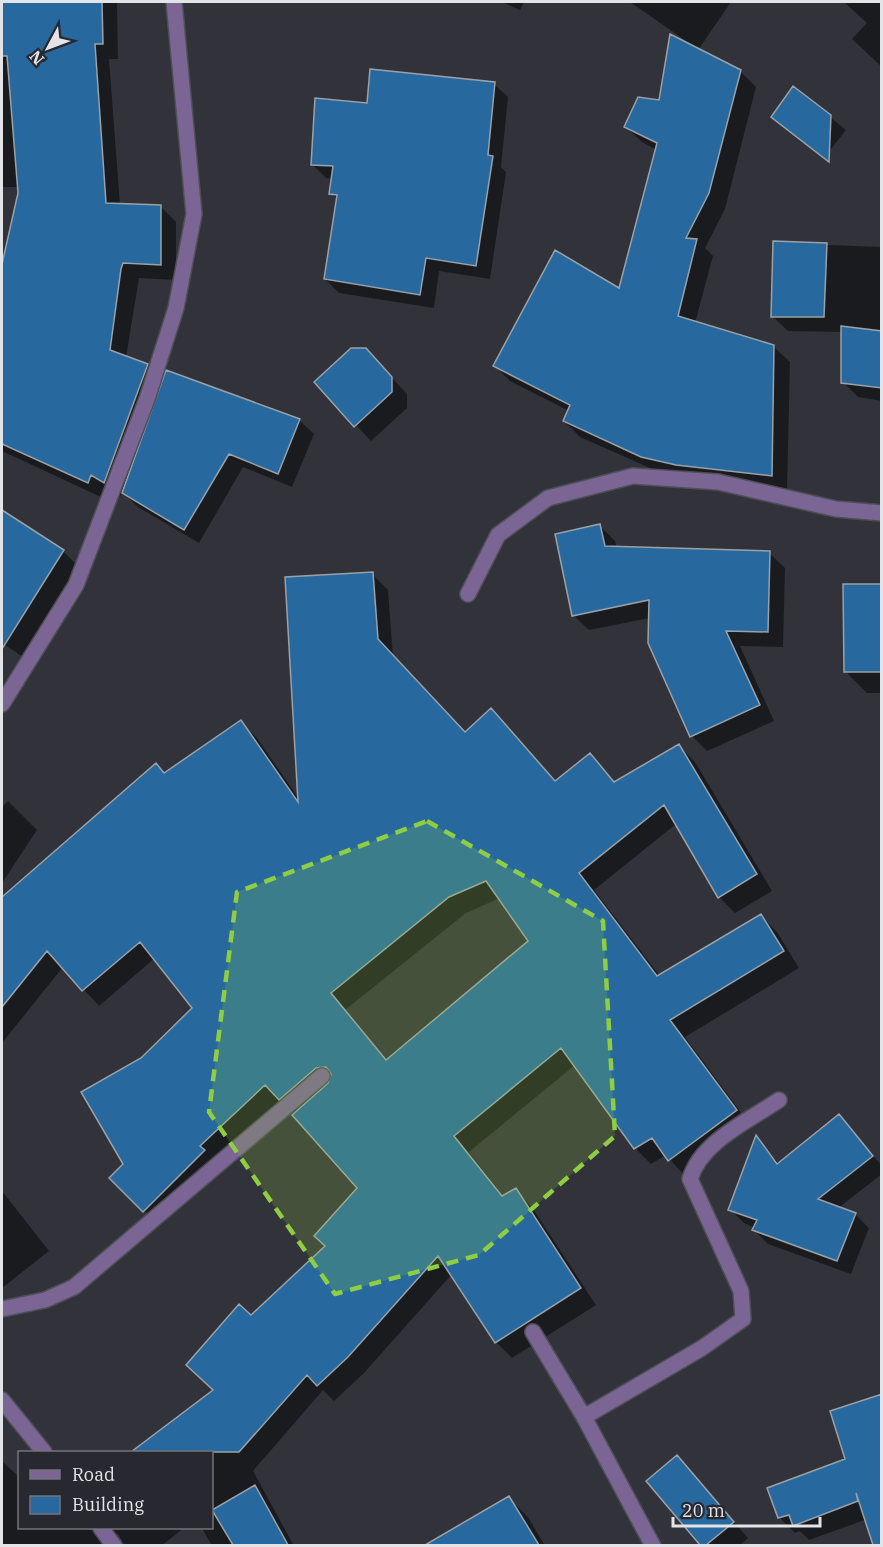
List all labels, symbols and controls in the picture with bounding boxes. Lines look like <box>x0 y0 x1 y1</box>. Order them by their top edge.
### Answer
north arrow <box>18 18 78 78</box>
text: N <box>25 47 48 69</box>
legend <box>18 1451 213 1529</box>
text: Road <box>72 1463 115 1486</box>
scale bar <box>673 1490 820 1528</box>
text: Building <box>72 1493 144 1516</box>
text: 20 m <box>682 1499 725 1522</box>

